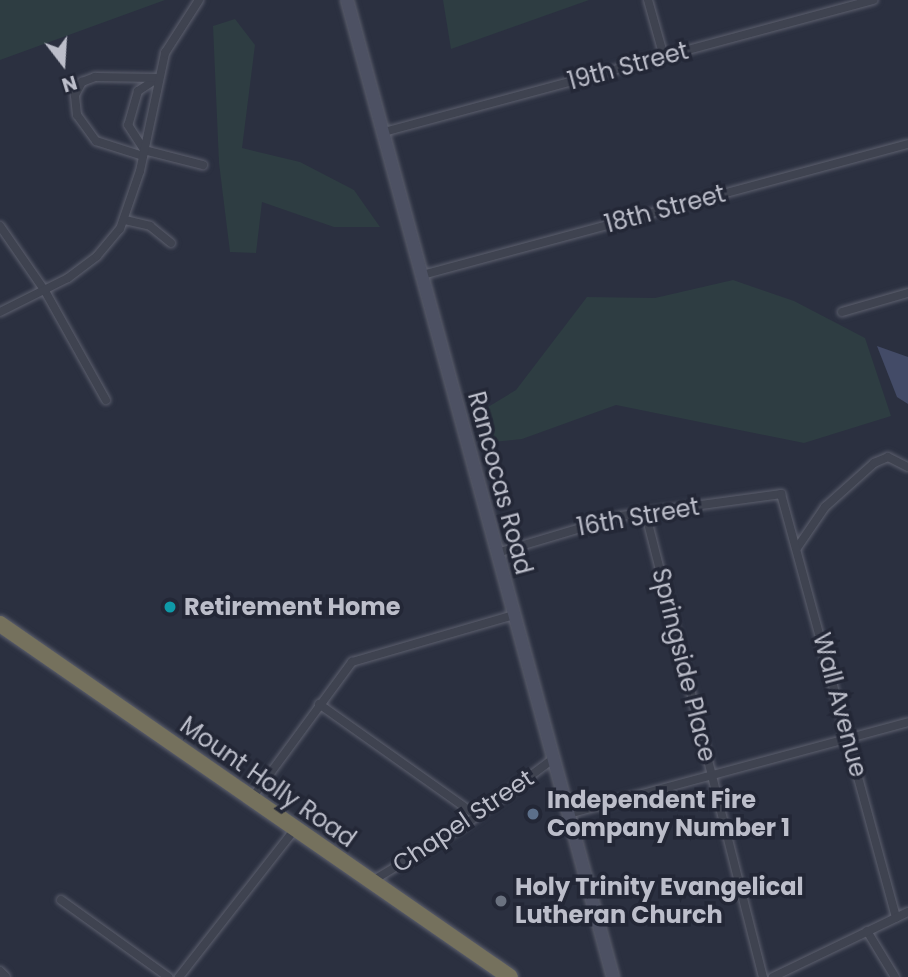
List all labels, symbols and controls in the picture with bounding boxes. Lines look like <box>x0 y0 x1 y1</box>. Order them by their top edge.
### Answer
north arrow <box>28 28 98 98</box>
street label: 19th Street <box>565 36 691 96</box>
text: N <box>59 69 80 99</box>
street label: 18th Street <box>602 179 728 239</box>
street label: Rancocas Road <box>462 388 538 578</box>
street label: 16th Street <box>575 492 701 542</box>
street label: Springside Place <box>646 565 722 765</box>
place label: Retirement Home <box>184 593 401 621</box>
marker: Retirement Home <box>162 599 178 615</box>
street label: Wall Avenue <box>807 630 873 780</box>
street label: Mount Holly Road <box>175 711 361 853</box>
street label: Chapel Street <box>387 763 539 879</box>
place label: Independent Fire Company Number 1 <box>547 786 790 842</box>
marker: Independent Fire Company Number 1 <box>525 806 541 822</box>
place label: Holy Trinity Evangelical Lutheran Church <box>515 873 804 929</box>
marker: Holy Trinity Evangelical Lutheran Church <box>493 893 509 909</box>

